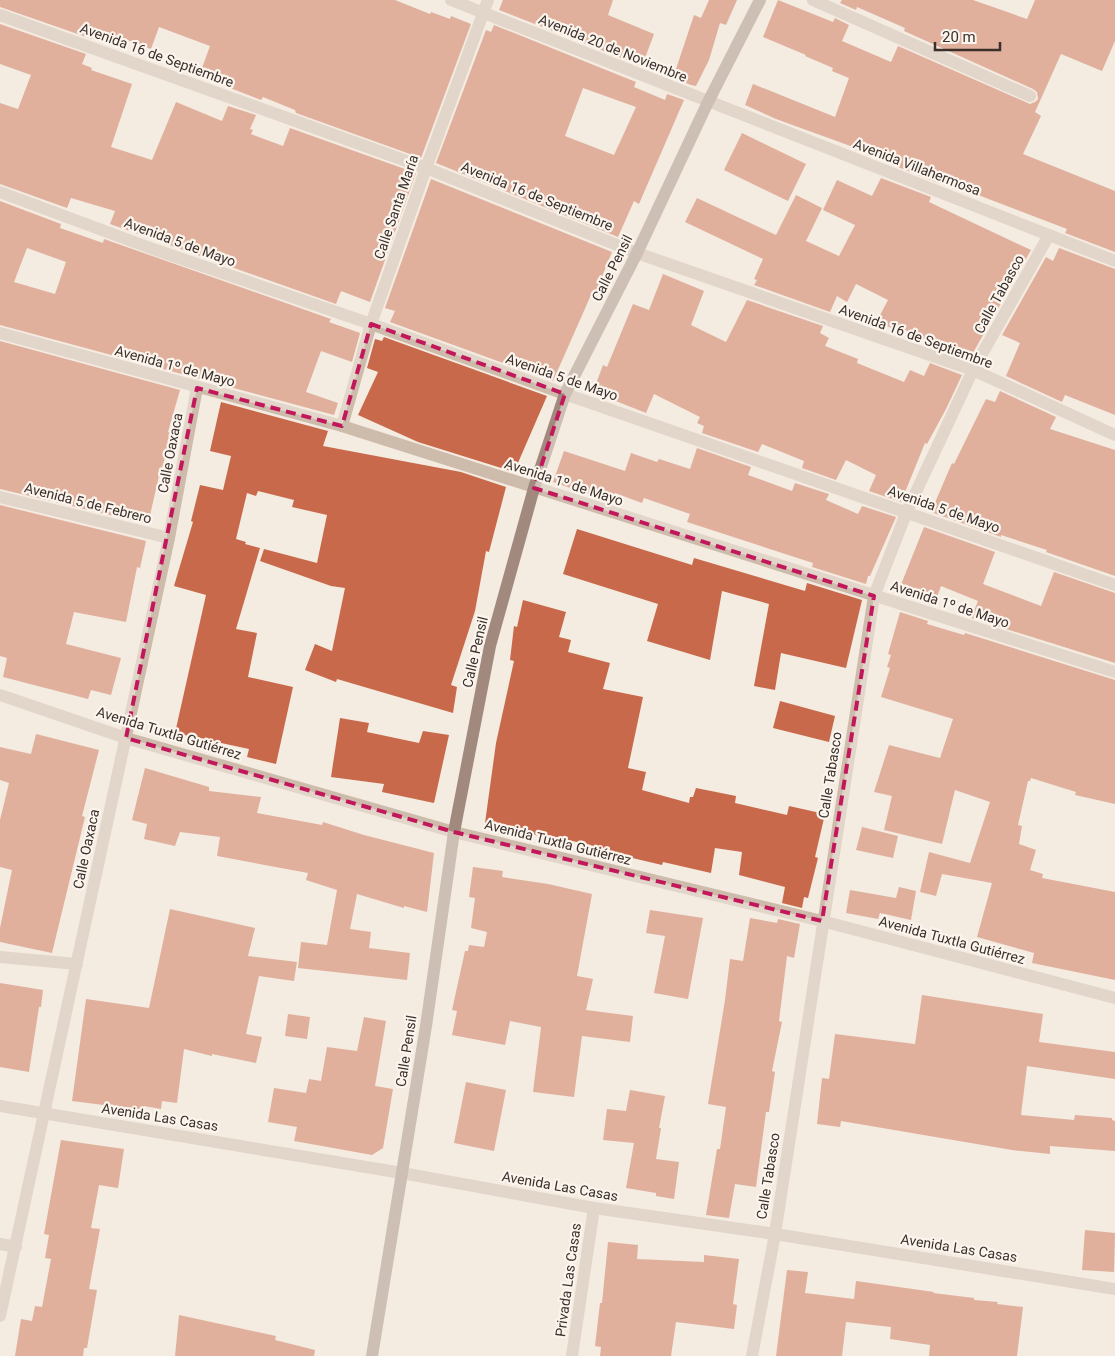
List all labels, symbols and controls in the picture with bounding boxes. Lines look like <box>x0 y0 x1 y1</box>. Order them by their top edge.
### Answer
street label: Avenida 20 de Noviembre <box>536 11 690 85</box>
street label: Avenida 16 de Septiembre <box>78 20 236 90</box>
scale bar <box>935 20 1000 52</box>
text: 20 m <box>942 28 976 46</box>
street label: Avenida Villahermosa <box>851 135 983 199</box>
street label: Calle Santa María <box>371 153 421 261</box>
street label: Avenida 16 de Septiembre <box>459 158 615 234</box>
street label: Avenida 5 de Mayo <box>122 214 238 270</box>
street label: Calle Pensil <box>588 232 636 304</box>
street label: Calle Tabasco <box>971 252 1027 336</box>
street label: Avenida 16 de Septiembre <box>837 301 995 371</box>
street label: Avenida 1º de Mayo <box>113 342 237 390</box>
street label: Avenida 5 de Mayo <box>504 350 620 404</box>
street label: Calle Oaxaca <box>154 412 186 494</box>
street label: Avenida 1º de Mayo <box>503 455 625 509</box>
street label: Avenida 5 de Febrero <box>23 479 153 527</box>
street label: Avenida 5 de Mayo <box>886 482 1002 536</box>
street label: Avenida 1º de Mayo <box>889 577 1011 631</box>
street label: Calle Pensil <box>459 615 491 689</box>
street label: Avenida Tuxtla Gutiérrez <box>95 703 243 763</box>
street label: Calle Tabasco <box>815 731 845 819</box>
street label: Calle Oaxaca <box>70 808 102 890</box>
street label: Avenida Tuxtla Gutiérrez <box>483 816 633 868</box>
street label: Avenida Tuxtla Gutiérrez <box>877 913 1027 967</box>
street label: Calle Pensil <box>392 1014 420 1088</box>
street label: Avenida Las Casas <box>101 1100 219 1134</box>
street label: Calle Tabasco <box>753 1132 783 1220</box>
street label: Avenida Las Casas <box>501 1168 619 1204</box>
street label: Privada Las Casas <box>552 1222 584 1338</box>
street label: Avenida Las Casas <box>900 1231 1018 1265</box>

